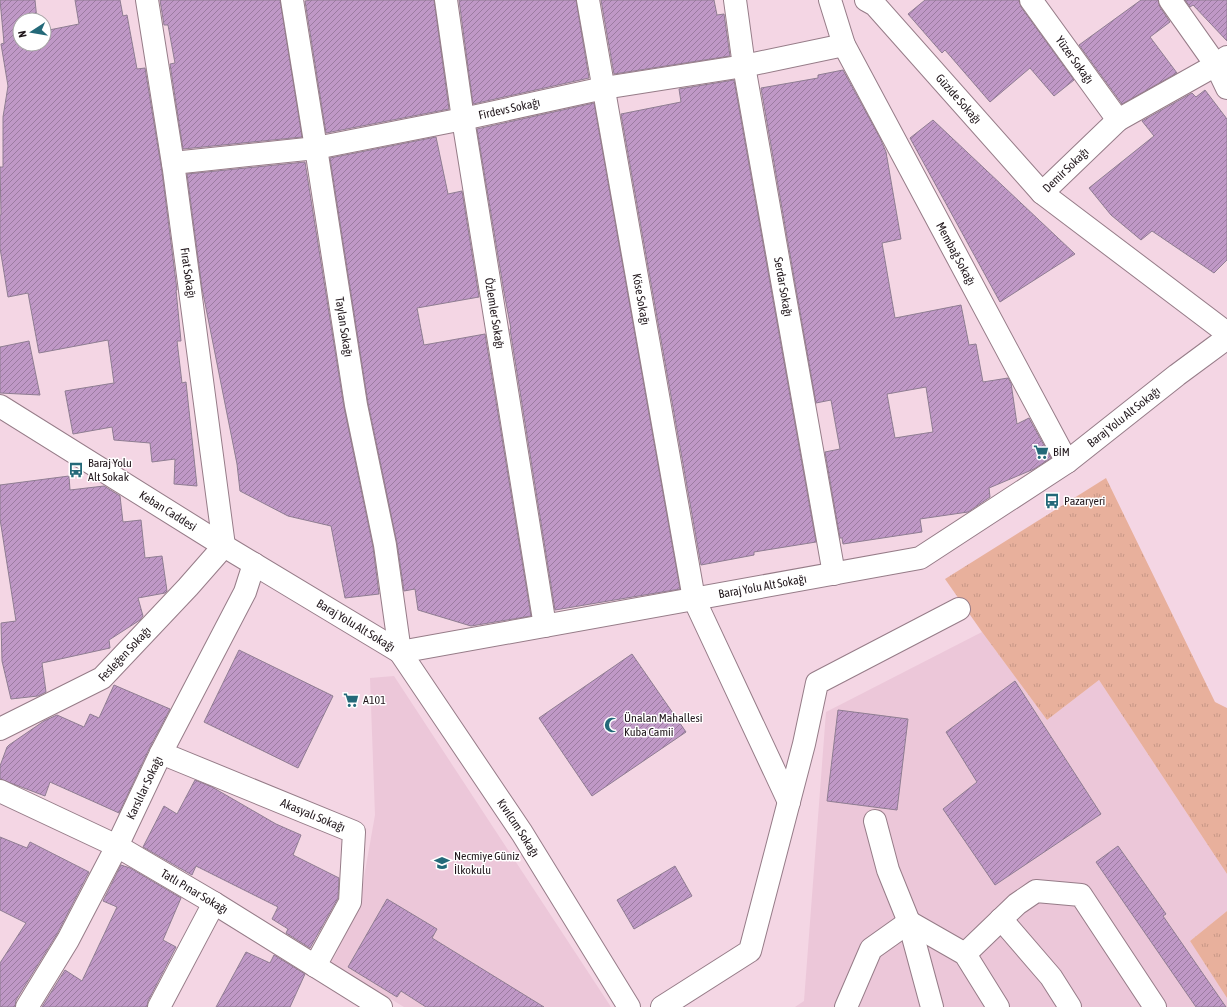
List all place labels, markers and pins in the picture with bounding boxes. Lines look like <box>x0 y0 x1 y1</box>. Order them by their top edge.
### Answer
supermarket icon: BİM <box>1032 443 1050 461</box>
place label: BİM <box>1053 445 1070 459</box>
place label: Baraj Yolu Alt Sokak <box>88 456 132 484</box>
bus stop icon: Baraj Yolu Alt Sokak <box>67 461 85 479</box>
bus stop icon: Pazaryeri <box>1043 492 1061 510</box>
place label: Pazaryeri <box>1064 494 1105 508</box>
supermarket icon: A101 <box>342 691 360 709</box>
place label: A101 <box>363 693 386 707</box>
place label: Ünalan Mahallesi Kuba Camii <box>624 711 702 739</box>
mosque icon: Ünalan Mahallesi Kuba Camii <box>603 716 621 734</box>
place label: Necmiye Güniz İlkokulu <box>454 849 520 877</box>
school or university icon: Necmiye Güniz İlkokulu <box>433 854 451 872</box>

